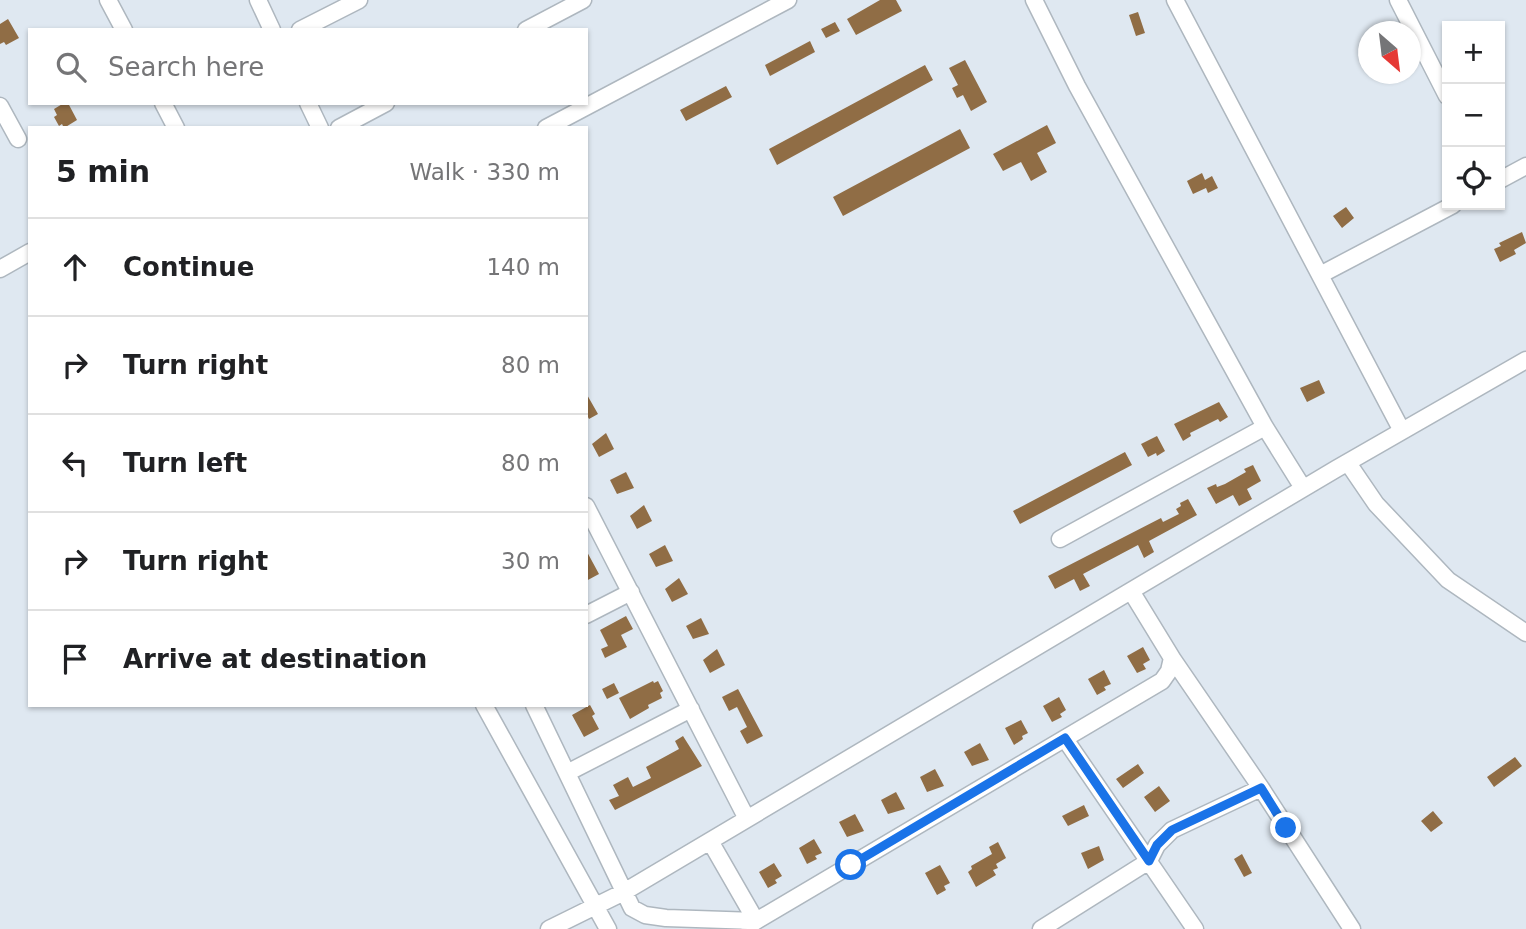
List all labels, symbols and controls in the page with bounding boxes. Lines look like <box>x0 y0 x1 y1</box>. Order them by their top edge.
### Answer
north arrow <box>1358 21 1421 84</box>
map controls <box>1442 21 1505 210</box>
button: + <box>1442 21 1505 84</box>
search box <box>28 28 588 105</box>
icon: search <box>52 48 90 86</box>
text: Search here <box>108 52 264 82</box>
button: − <box>1442 84 1505 147</box>
button: locate <box>1442 147 1505 210</box>
text: 5 min <box>56 154 150 189</box>
text: Walk · 330 m <box>409 159 560 185</box>
icon: ahead <box>56 248 94 286</box>
text: Continue <box>123 252 254 282</box>
text: 140 m <box>486 254 560 280</box>
icon: right <box>56 346 94 384</box>
text: Turn right <box>123 350 268 380</box>
text: 80 m <box>501 352 560 378</box>
icon: left <box>56 444 94 482</box>
text: Turn left <box>123 448 247 478</box>
text: 80 m <box>501 450 560 476</box>
icon: right <box>56 542 94 580</box>
text: Turn right <box>123 546 268 576</box>
text: 30 m <box>501 548 560 574</box>
icon: arrive <box>56 640 94 678</box>
text: Arrive at destination <box>123 644 427 674</box>
route end <box>1270 812 1301 843</box>
route start <box>835 849 866 880</box>

